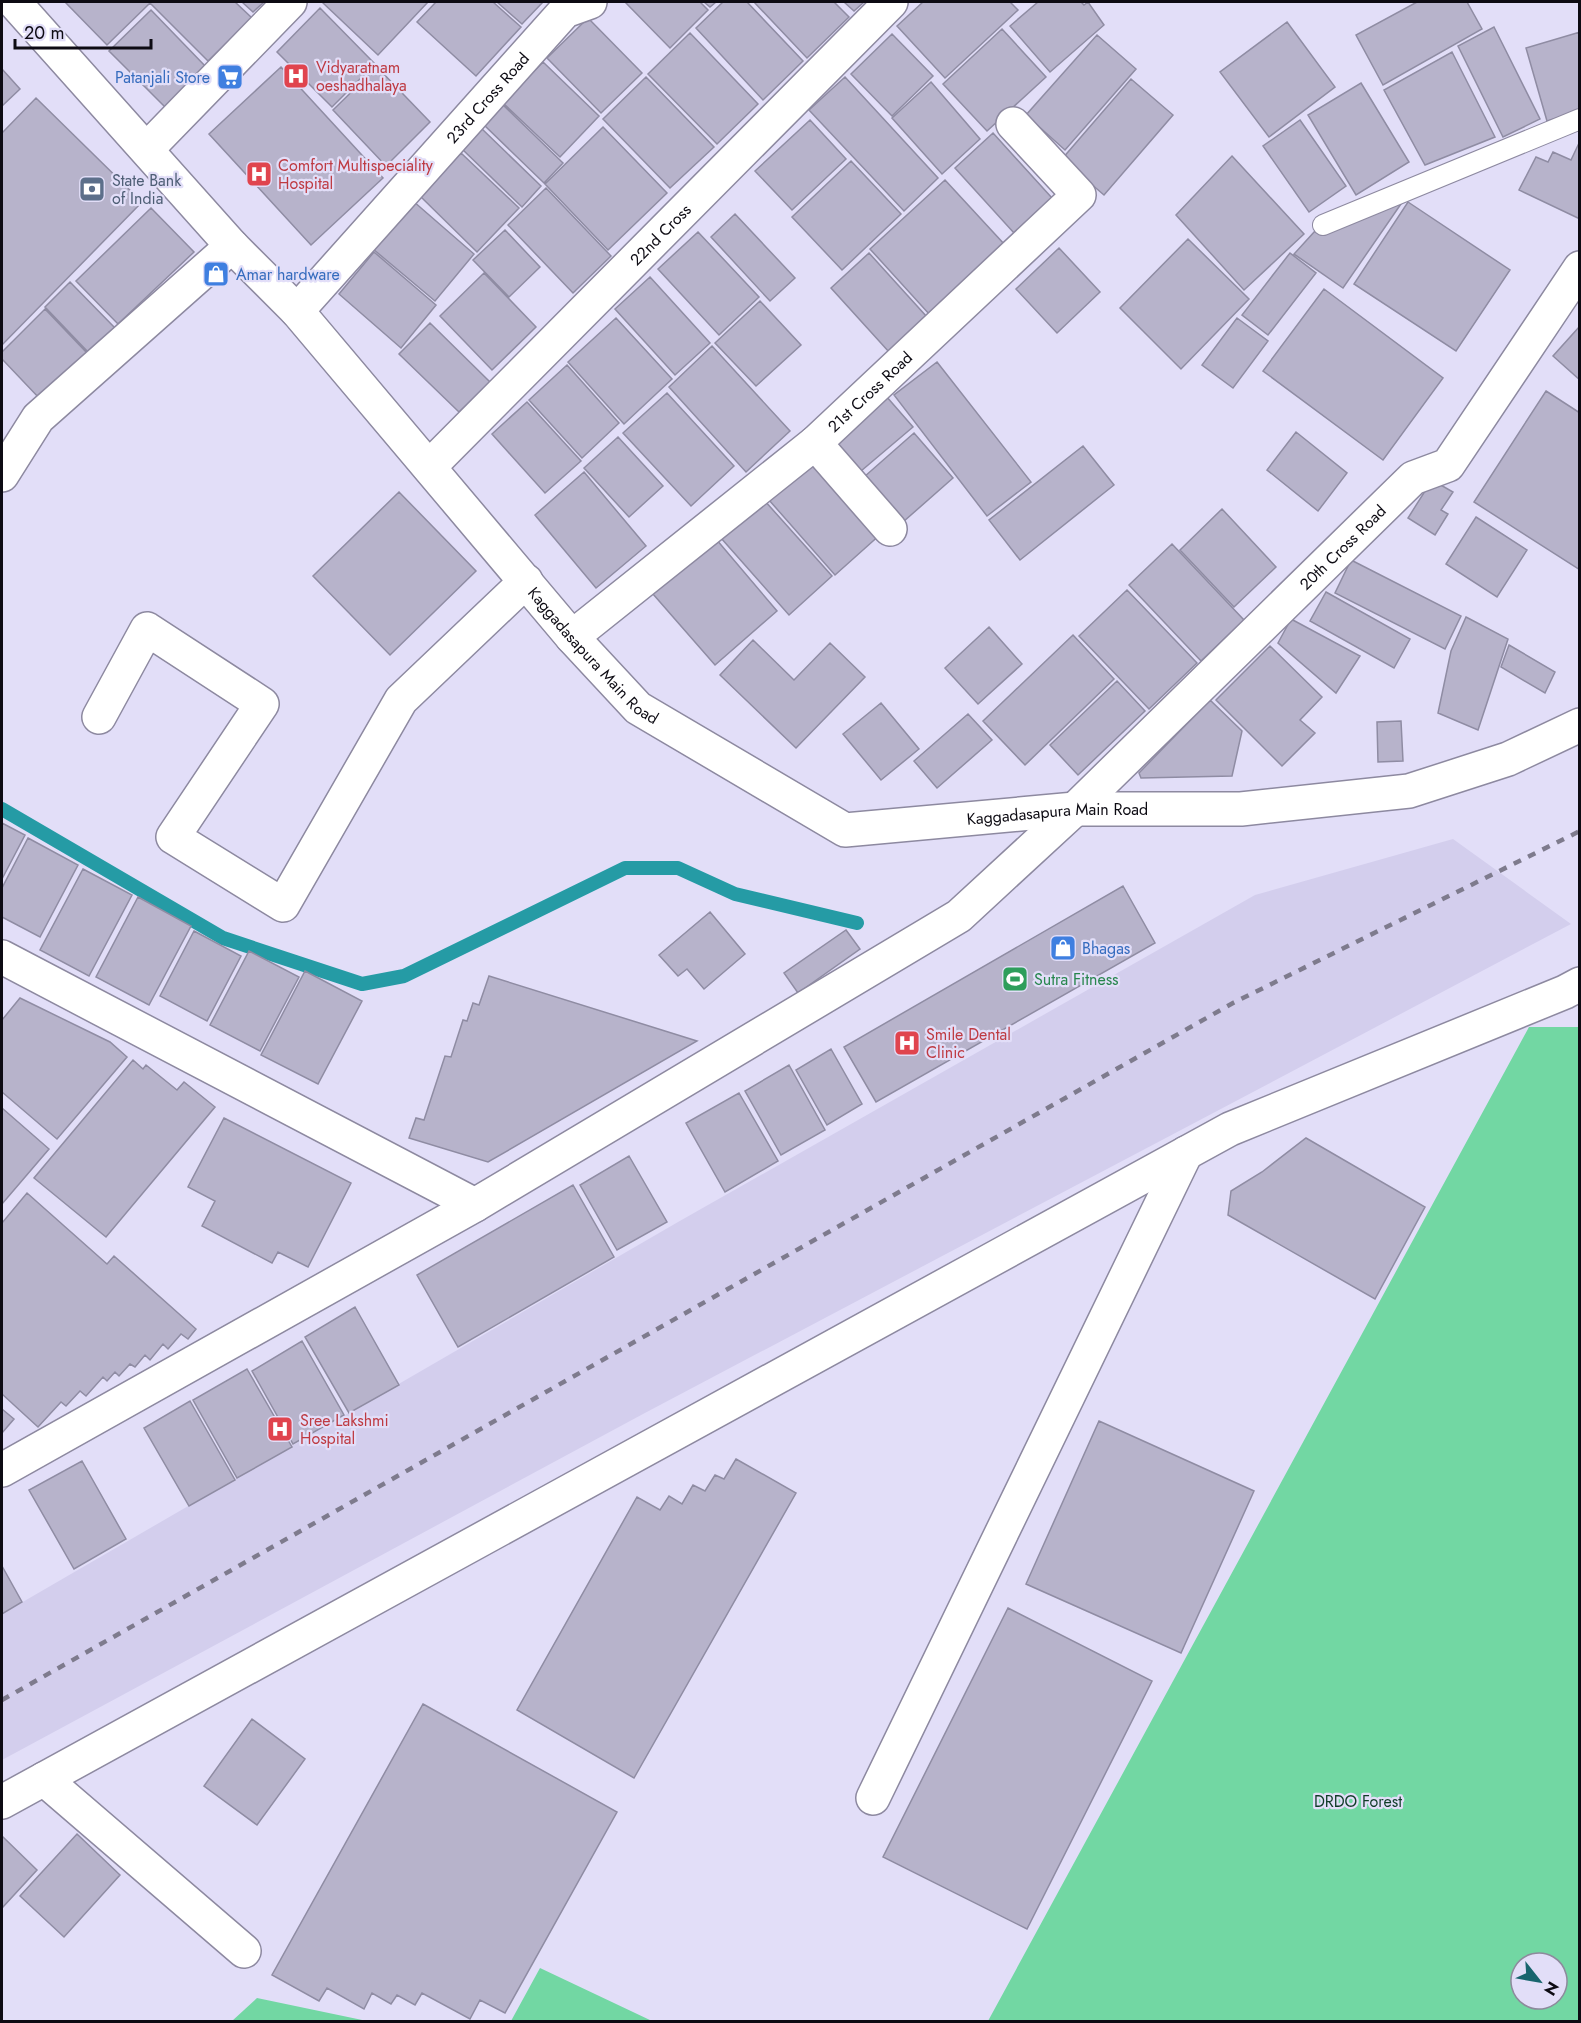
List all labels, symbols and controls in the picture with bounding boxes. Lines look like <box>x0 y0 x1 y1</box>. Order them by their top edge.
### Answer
scale bar <box>15 12 152 50</box>
text: 20 m <box>24 20 64 46</box>
street label: 23rd Cross Road <box>441 48 535 148</box>
place label: Vidyaratnam oeshadhalaya <box>316 56 407 97</box>
hospital icon: Vidyaratnam oeshadhalaya <box>281 61 311 91</box>
supermarket icon: Patanjali Store <box>215 62 245 92</box>
place label: Patanjali Store <box>115 66 210 89</box>
place label: Comfort Multispeciality Hospital <box>278 154 434 195</box>
hospital icon: Comfort Multispeciality Hospital <box>244 159 274 189</box>
place label: State Bank of India <box>112 169 182 210</box>
bank icon: State Bank of India <box>77 174 107 204</box>
street label: 22nd Cross <box>625 199 696 271</box>
shop icon: Amar hardware <box>201 259 231 289</box>
place label: Amar hardware <box>236 263 340 286</box>
street label: 21st Cross Road <box>823 346 918 438</box>
street label: 20th Cross Road <box>1294 500 1391 595</box>
street label: Kaggadasapura Main Road <box>522 582 663 730</box>
street label: Kaggadasapura Main Road <box>966 798 1148 831</box>
shop icon: Bhagas <box>1048 933 1078 963</box>
place label: Bhagas <box>1082 937 1130 960</box>
sports icon: Sutra Fitness <box>1000 964 1030 994</box>
place label: Sutra Fitness <box>1034 968 1119 991</box>
place label: Smile Dental Clinic <box>926 1023 1011 1064</box>
hospital icon: Smile Dental Clinic <box>892 1028 922 1058</box>
place label: Sree Lakshmi Hospital <box>300 1409 389 1450</box>
hospital icon: Sree Lakshmi Hospital <box>265 1414 295 1444</box>
park label: DRDO Forest <box>1314 1790 1402 1813</box>
north arrow <box>1509 1951 1569 2011</box>
text: N <box>1538 1977 1565 2000</box>

